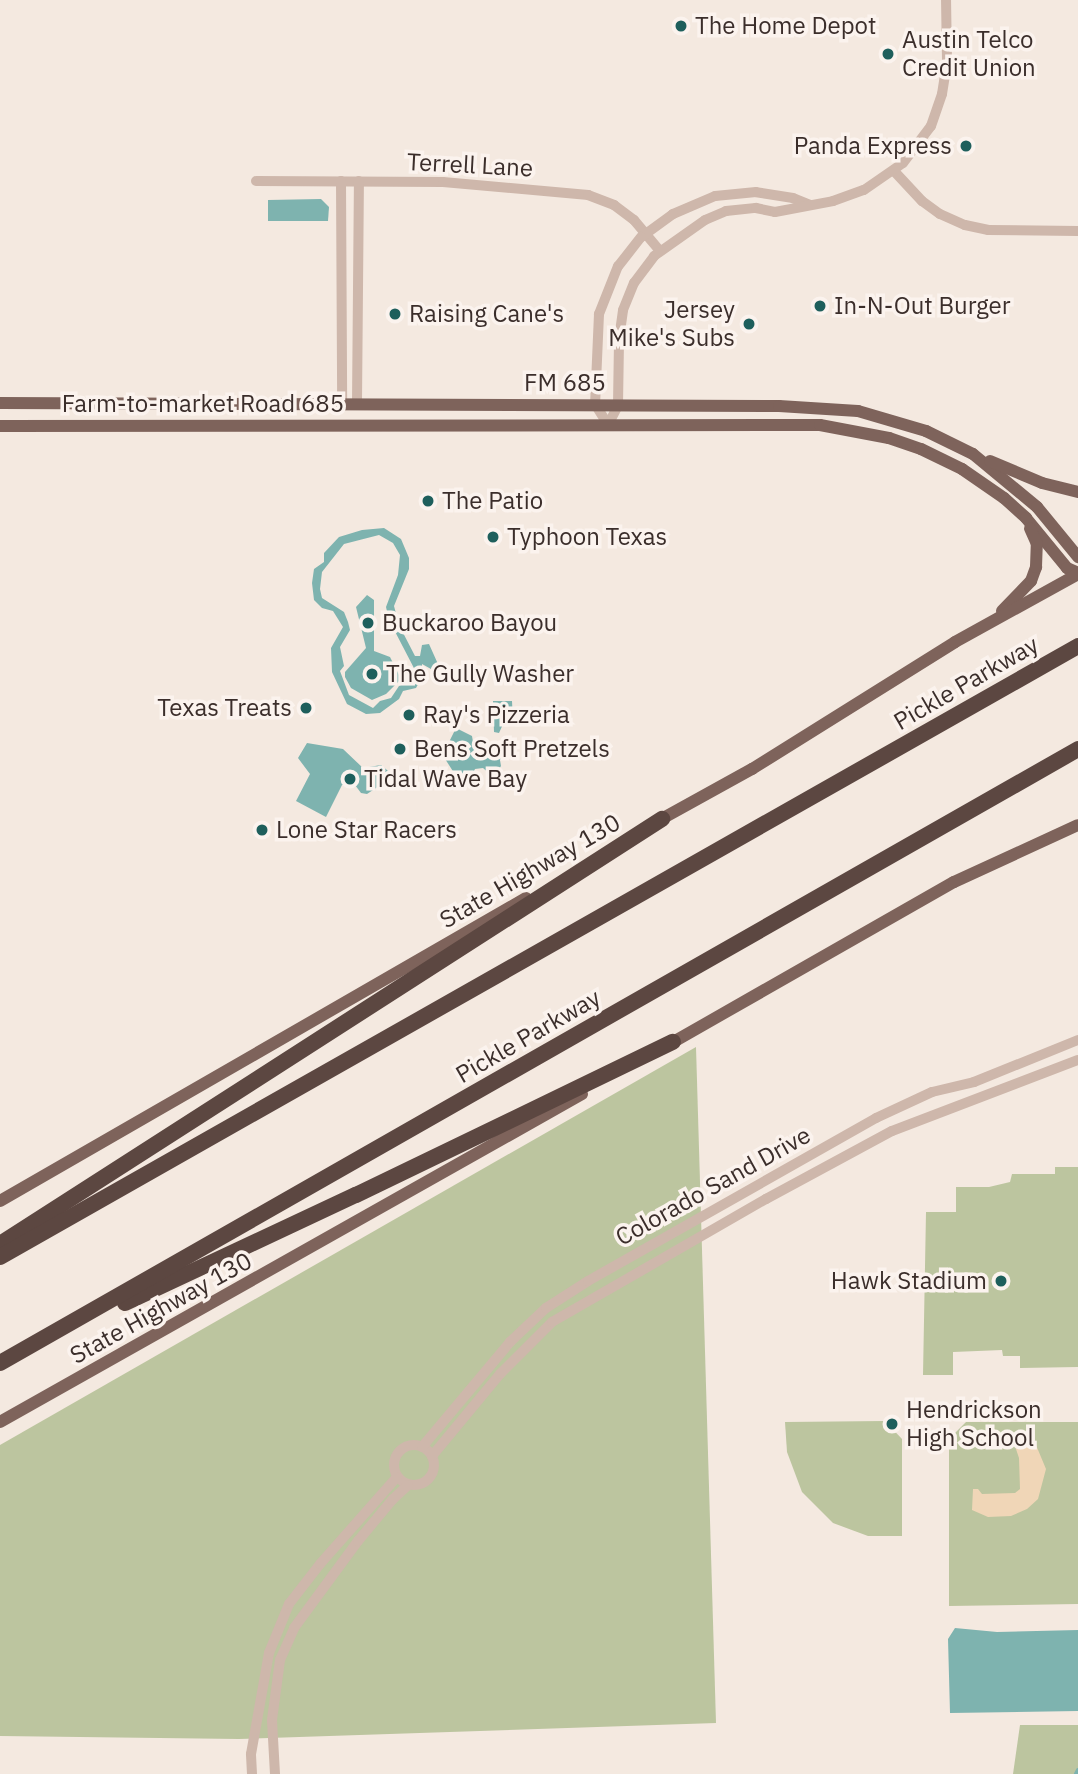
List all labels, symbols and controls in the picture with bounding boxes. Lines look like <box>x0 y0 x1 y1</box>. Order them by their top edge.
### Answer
place label: The Home Depot <box>695 12 876 40</box>
marker: The Home Depot <box>673 18 689 34</box>
place label: Austin Telco Credit Union <box>902 26 1036 82</box>
marker: Austin Telco Credit Union <box>880 46 896 62</box>
place label: Panda Express <box>794 132 952 160</box>
marker: Panda Express <box>958 138 974 154</box>
street label: Terrell Lane <box>406 147 534 183</box>
place label: In-N-Out Burger <box>834 292 1010 320</box>
place label: Jersey Mike's Subs <box>608 296 735 352</box>
marker: In-N-Out Burger <box>812 298 828 314</box>
place label: Raising Cane's <box>409 300 564 328</box>
marker: Raising Cane's <box>387 306 403 322</box>
marker: Jersey Mike's Subs <box>741 316 757 332</box>
street label: FM 685 <box>524 369 606 397</box>
street label: Farm-to-market Road 685 <box>62 390 344 418</box>
place label: The Patio <box>442 487 543 515</box>
marker: The Patio <box>420 493 436 509</box>
place label: Typhoon Texas <box>507 523 667 551</box>
marker: Typhoon Texas <box>485 529 501 545</box>
place label: Buckaroo Bayou <box>382 609 557 637</box>
marker: Buckaroo Bayou <box>360 615 376 631</box>
street label: Pickle Parkway <box>889 630 1043 736</box>
place label: The Gully Washer <box>386 660 574 688</box>
marker: The Gully Washer <box>364 666 380 682</box>
place label: Texas Treats <box>157 694 292 722</box>
marker: Texas Treats <box>298 700 314 716</box>
place label: Ray's Pizzeria <box>423 701 570 729</box>
marker: Ray's Pizzeria <box>401 707 417 723</box>
place label: Bens Soft Pretzels <box>414 735 610 763</box>
marker: Bens Soft Pretzels <box>392 741 408 757</box>
place label: Tidal Wave Bay <box>364 765 527 793</box>
marker: Tidal Wave Bay <box>342 771 358 787</box>
street label: State Highway 130 <box>435 808 625 934</box>
place label: Lone Star Racers <box>276 816 457 844</box>
marker: Lone Star Racers <box>254 822 270 838</box>
street label: Pickle Parkway <box>451 983 605 1089</box>
street label: Colorado Sand Drive <box>610 1120 816 1252</box>
street label: State Highway 130 <box>65 1246 257 1370</box>
place label: Hawk Stadium <box>831 1267 987 1295</box>
marker: Hawk Stadium <box>993 1273 1009 1289</box>
place label: Hendrickson High School <box>906 1396 1042 1452</box>
marker: Hendrickson High School <box>884 1416 900 1432</box>

